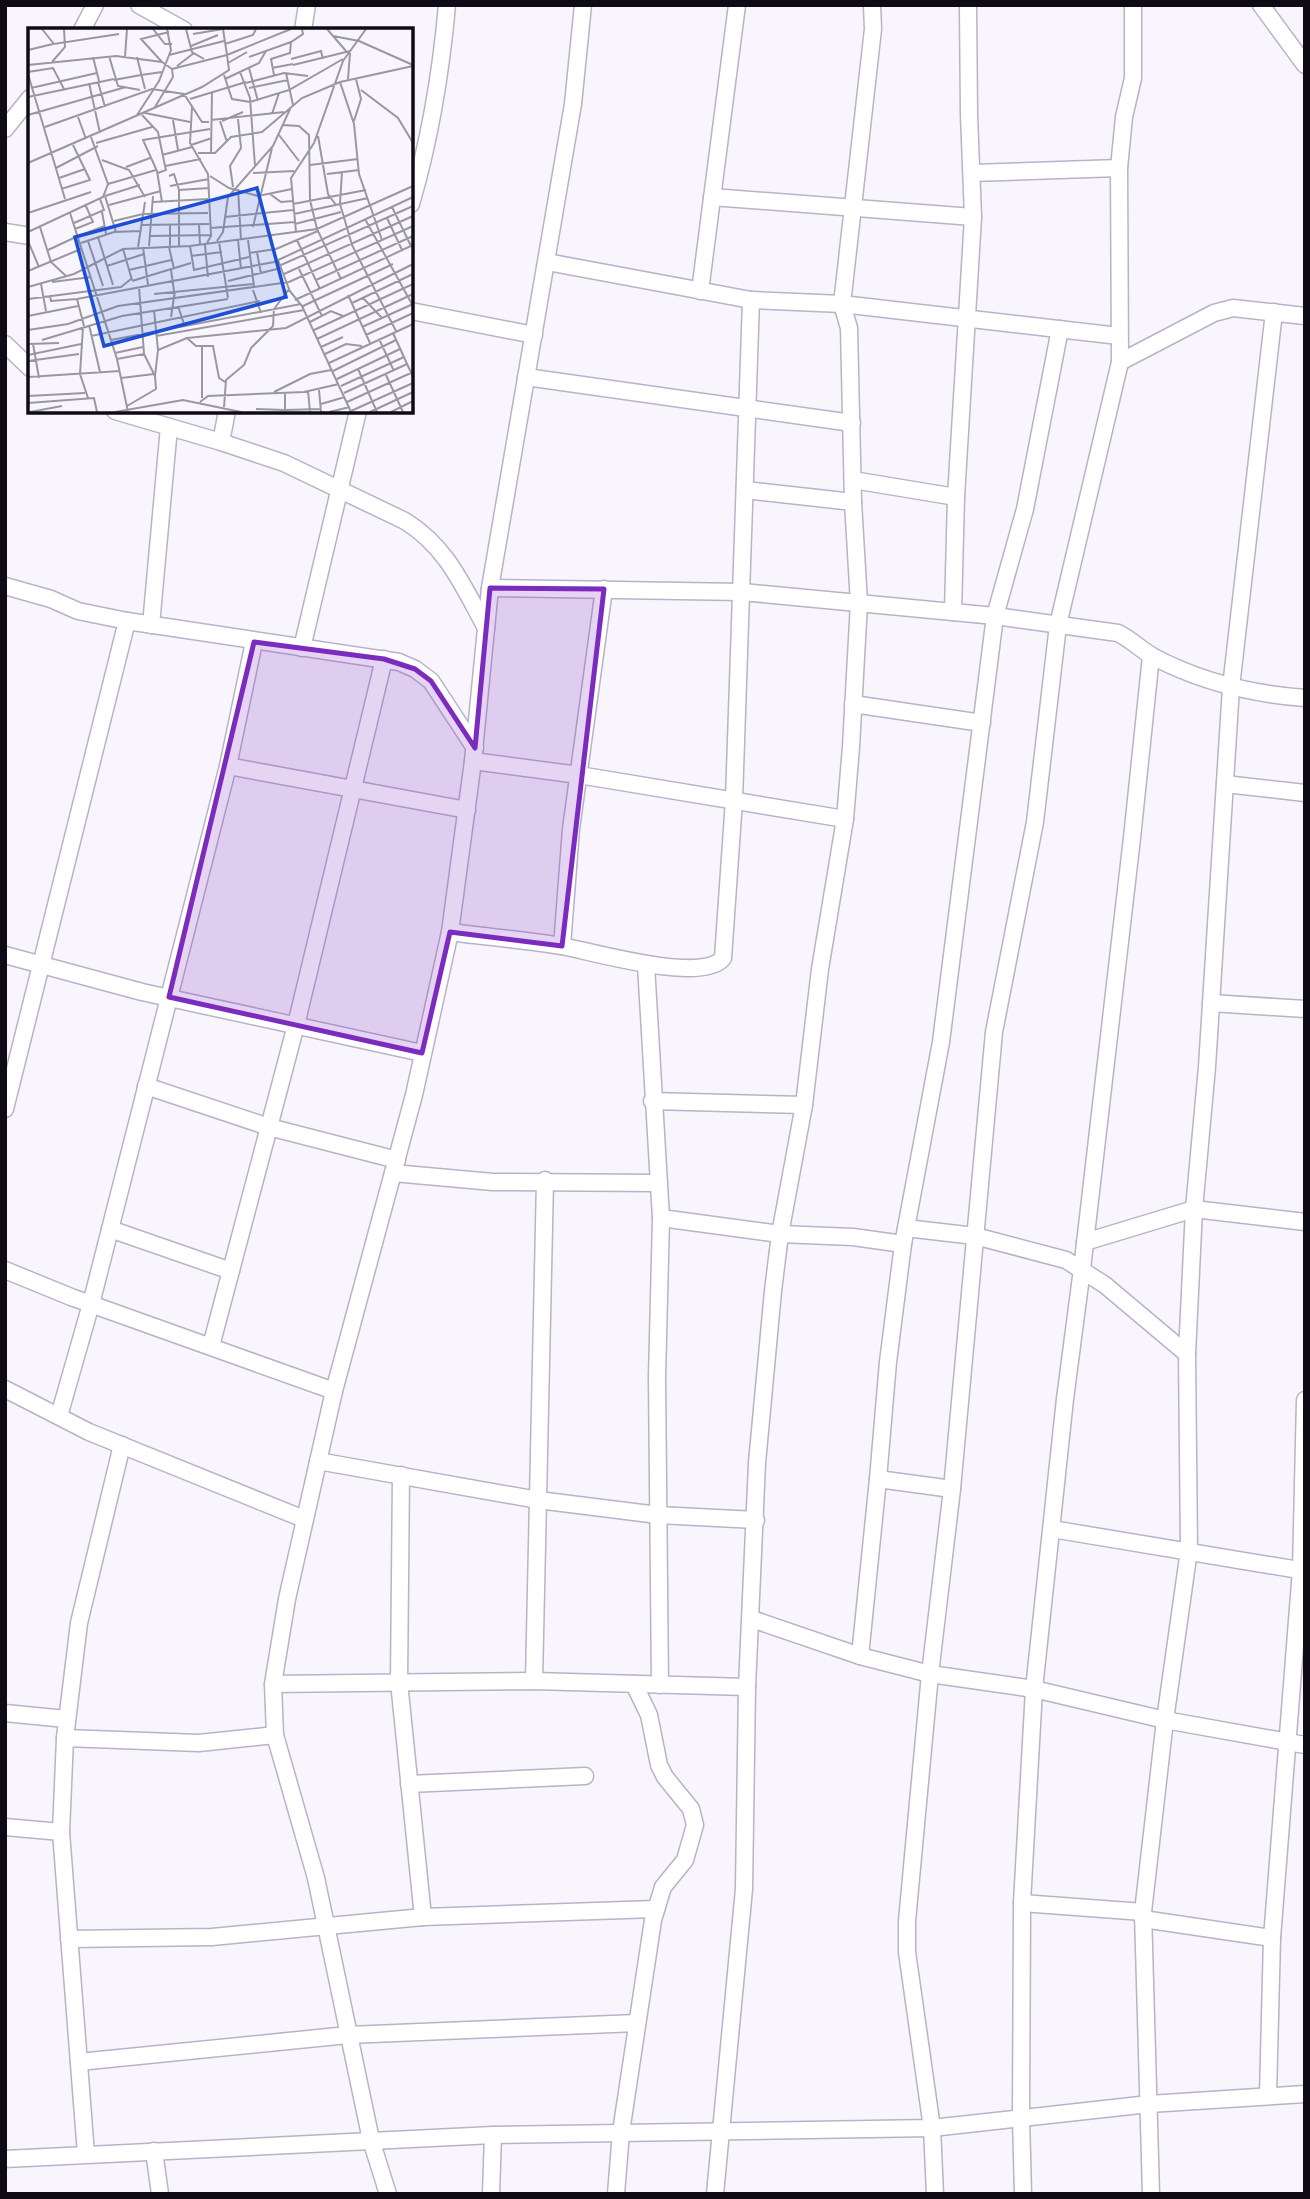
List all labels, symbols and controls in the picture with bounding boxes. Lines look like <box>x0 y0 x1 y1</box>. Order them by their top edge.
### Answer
inset map <box>28 28 413 413</box>

